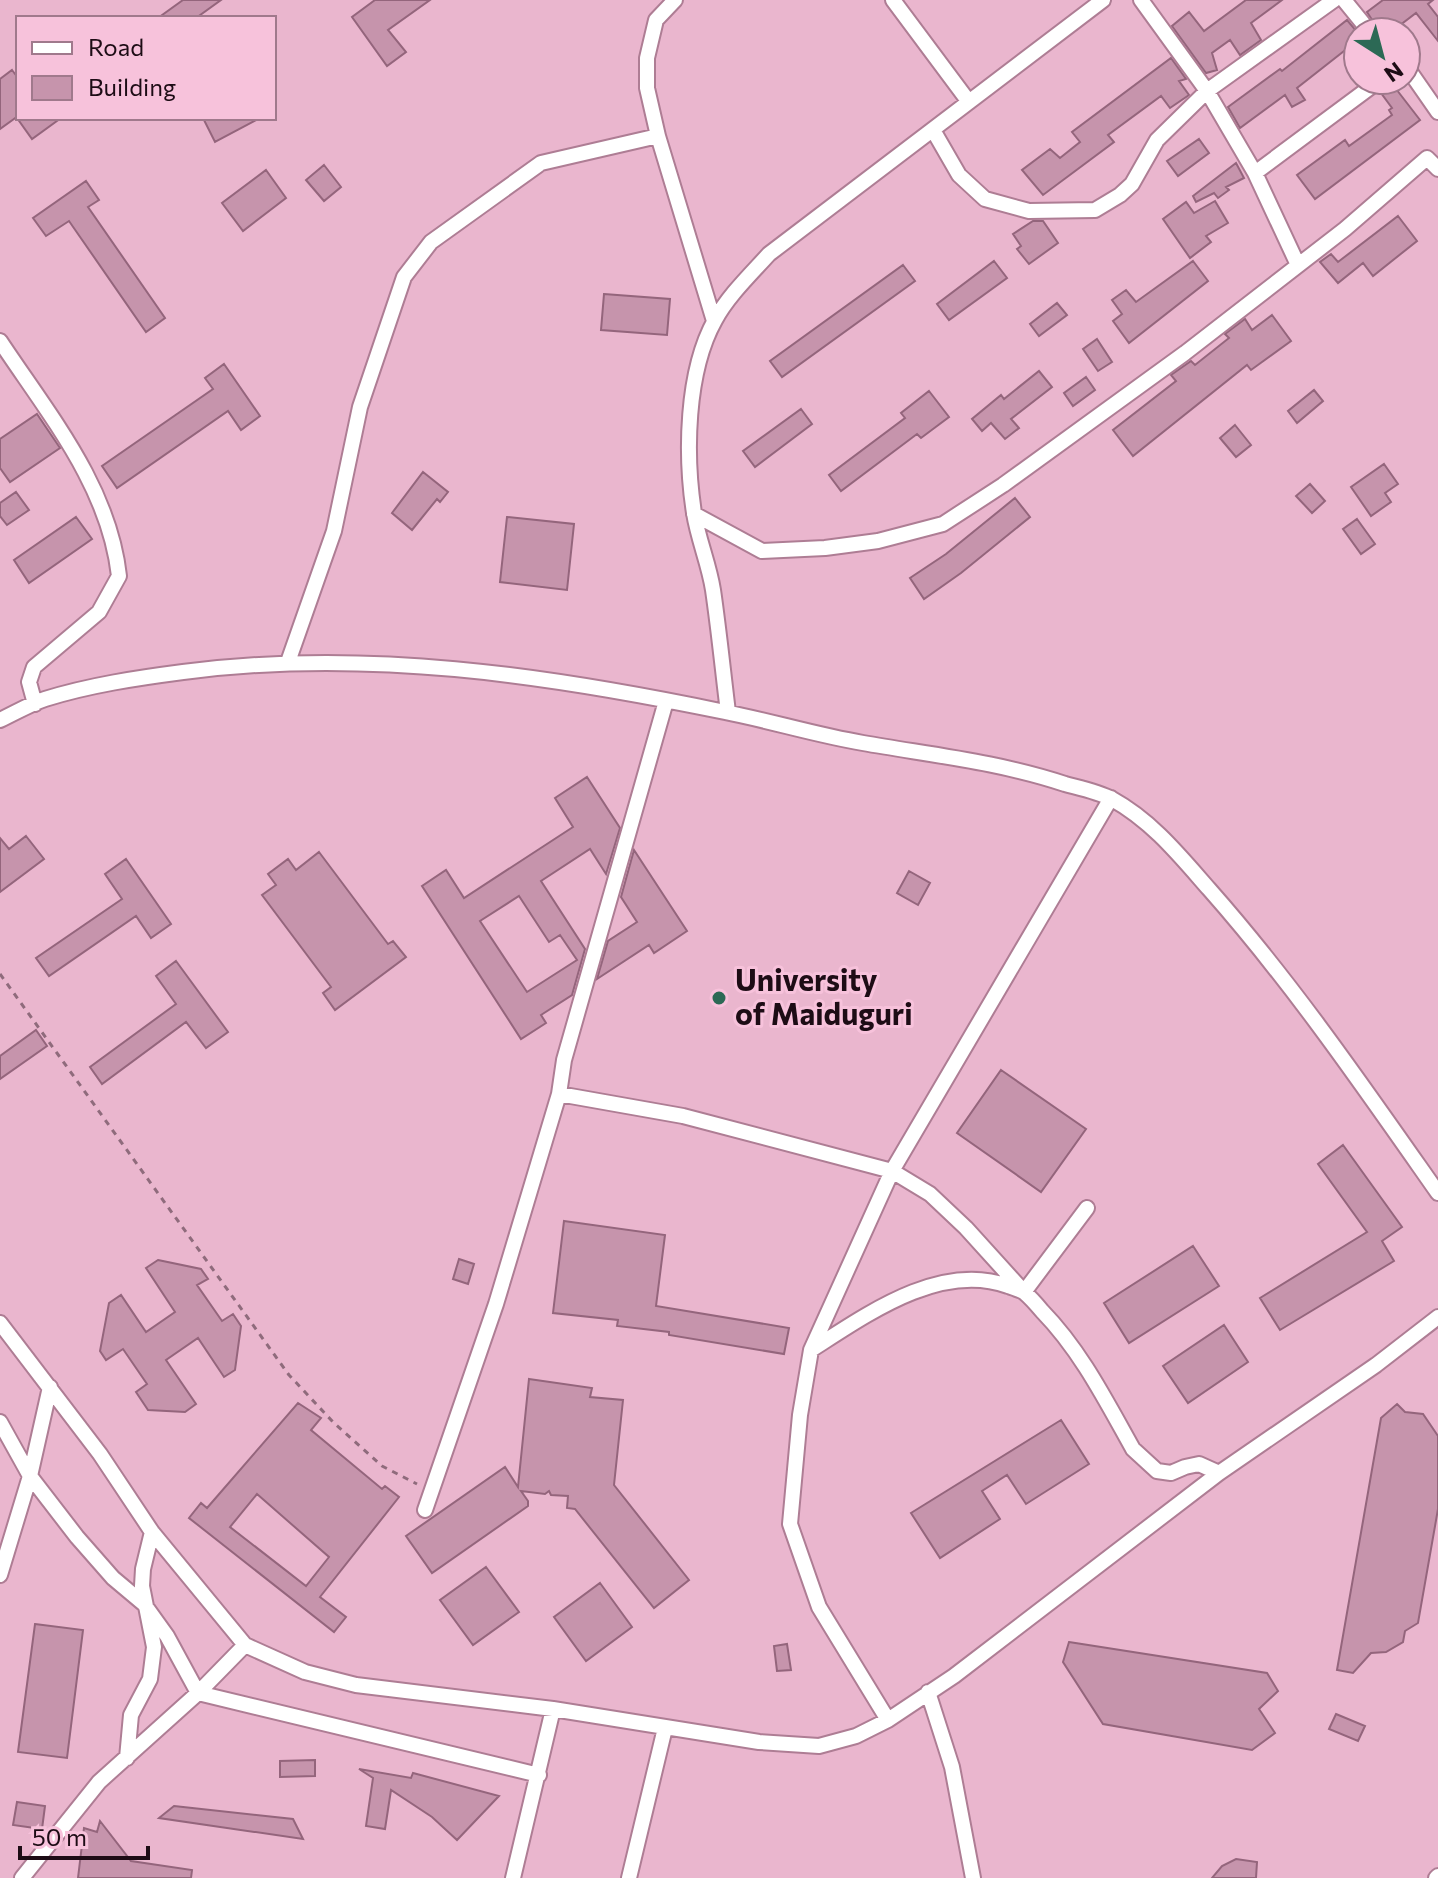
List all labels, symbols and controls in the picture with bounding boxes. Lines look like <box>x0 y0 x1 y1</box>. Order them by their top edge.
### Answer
legend <box>16 16 276 120</box>
north arrow <box>1342 16 1422 96</box>
text: Road <box>88 32 144 61</box>
text: N <box>1379 57 1409 88</box>
text: Building <box>88 72 176 101</box>
place label: University of Maiduguri <box>735 960 913 1031</box>
marker: University of Maiduguri <box>710 989 728 1007</box>
scale bar <box>20 1810 148 1860</box>
text: 50 m <box>32 1822 87 1851</box>

